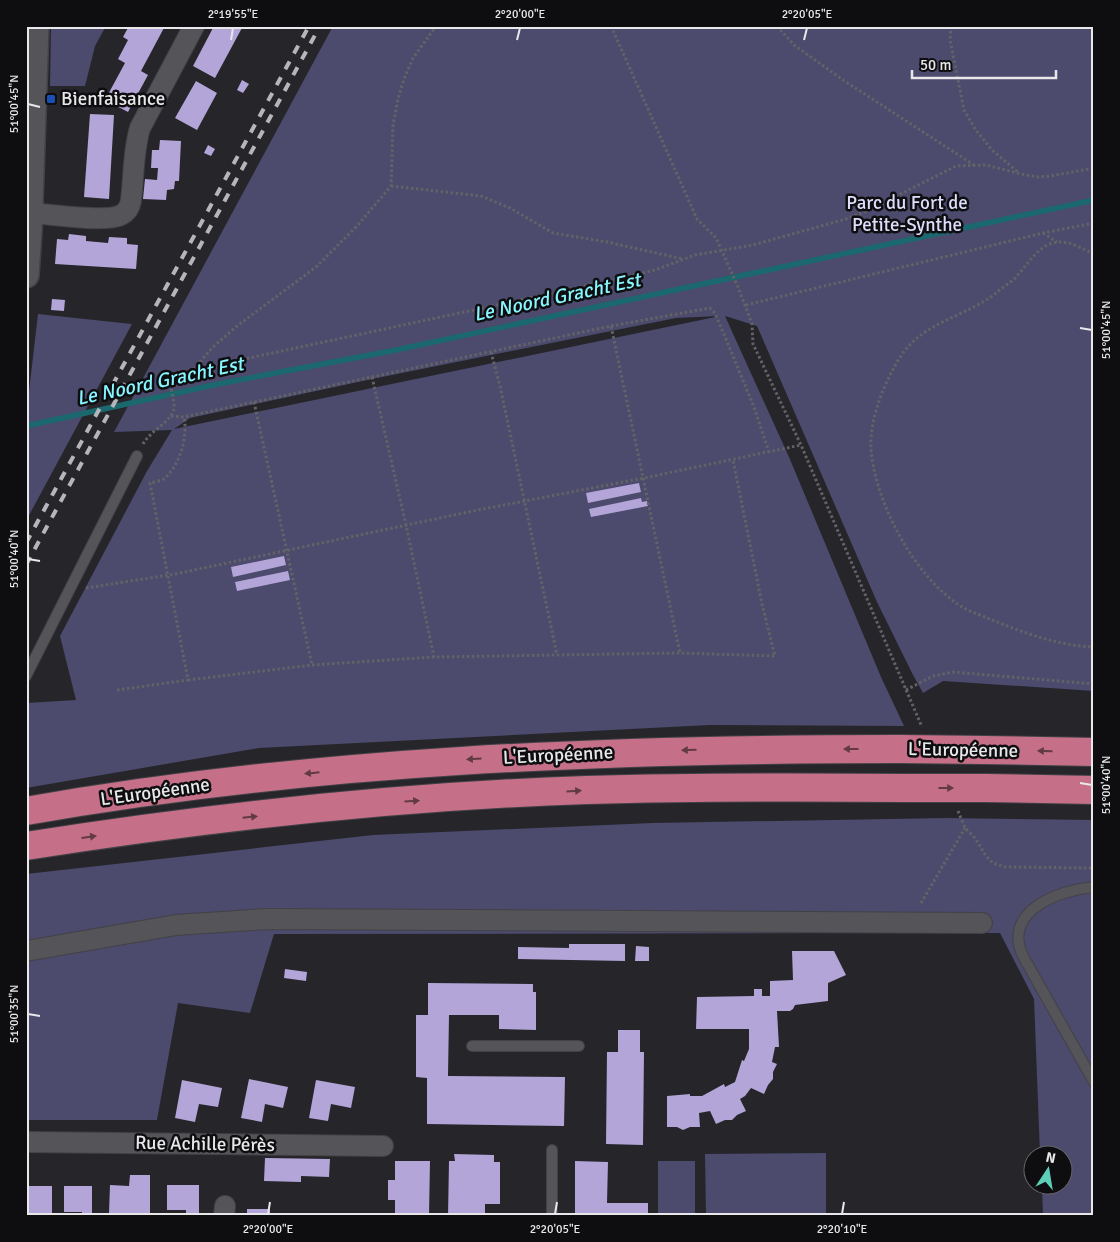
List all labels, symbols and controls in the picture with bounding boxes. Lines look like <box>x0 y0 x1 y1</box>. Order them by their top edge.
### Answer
text: 2°19'55"E <box>208 7 259 22</box>
text: 2°20'00"E <box>495 7 546 22</box>
text: 2°20'05"E <box>782 7 833 22</box>
scale bar <box>912 48 1056 80</box>
text: 50 m <box>920 56 951 74</box>
text: 51°00'45"N <box>7 75 22 133</box>
place label: Bienfaisance <box>61 87 165 111</box>
marker: Bienfaisance <box>45 93 57 105</box>
park label: Parc du Fort de Petite-Synthe <box>846 191 968 237</box>
water label: Le Noord Gracht Est <box>471 267 645 327</box>
text: 51°00'45"N <box>1099 301 1114 359</box>
water label: Le Noord Gracht Est <box>74 351 248 411</box>
text: 51°00'40"N <box>7 530 22 588</box>
street label: L'Européenne <box>908 737 1018 763</box>
street label: L'Européenne <box>502 740 614 770</box>
one-way arrow <box>843 745 859 753</box>
one-way arrow <box>680 747 696 755</box>
one-way arrow <box>1037 747 1053 755</box>
one-way arrow <box>466 756 482 764</box>
text: 51°00'40"N <box>1099 756 1114 814</box>
one-way arrow <box>304 769 320 777</box>
street label: L'Européenne <box>99 772 211 812</box>
one-way arrow <box>938 784 954 792</box>
one-way arrow <box>566 787 582 795</box>
one-way arrow <box>404 797 420 805</box>
one-way arrow <box>242 813 258 821</box>
one-way arrow <box>81 833 97 841</box>
text: 51°00'35"N <box>7 985 22 1043</box>
street label: Rue Achille Pérès <box>135 1131 275 1157</box>
north arrow <box>1022 1144 1072 1194</box>
text: N <box>1044 1148 1057 1167</box>
text: 2°20'00"E <box>243 1222 294 1237</box>
text: 2°20'05"E <box>530 1222 581 1237</box>
text: 2°20'10"E <box>817 1222 868 1237</box>

